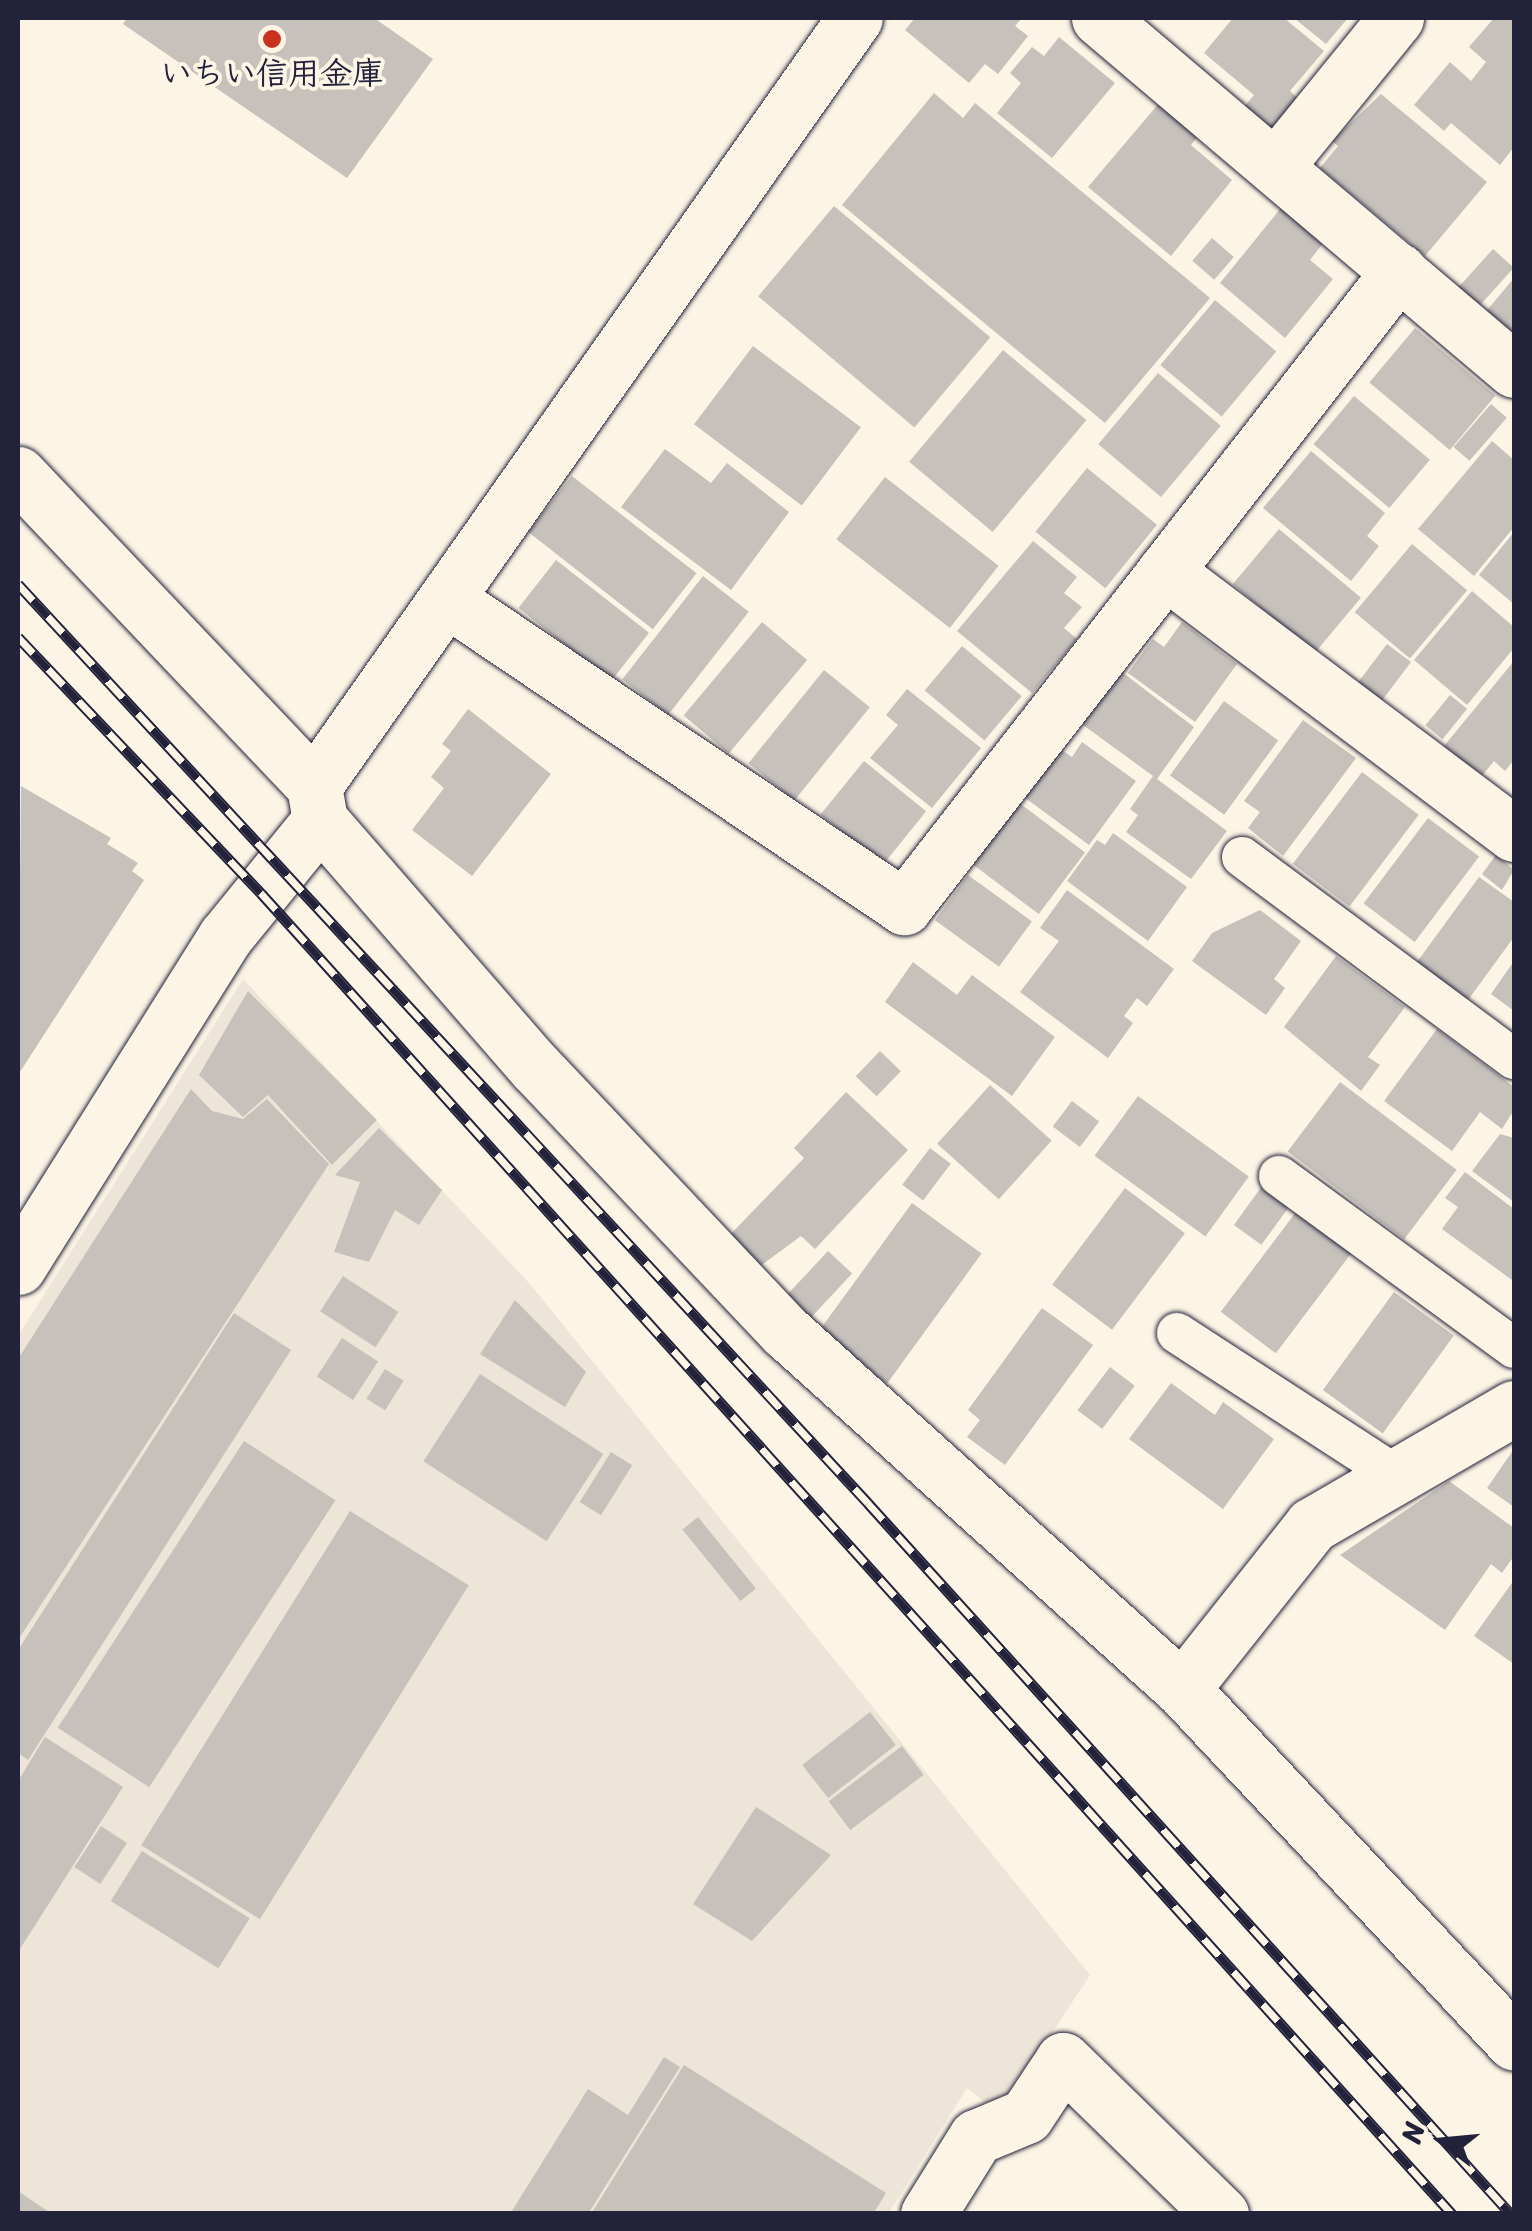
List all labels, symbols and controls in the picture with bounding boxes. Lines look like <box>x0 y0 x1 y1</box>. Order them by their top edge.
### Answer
marker: いちい信用金庫 <box>261 28 283 50</box>
place label: いちい信用金庫 <box>160 55 384 93</box>
north arrow <box>1392 2091 1492 2191</box>
text: N <box>1386 2117 1439 2149</box>

